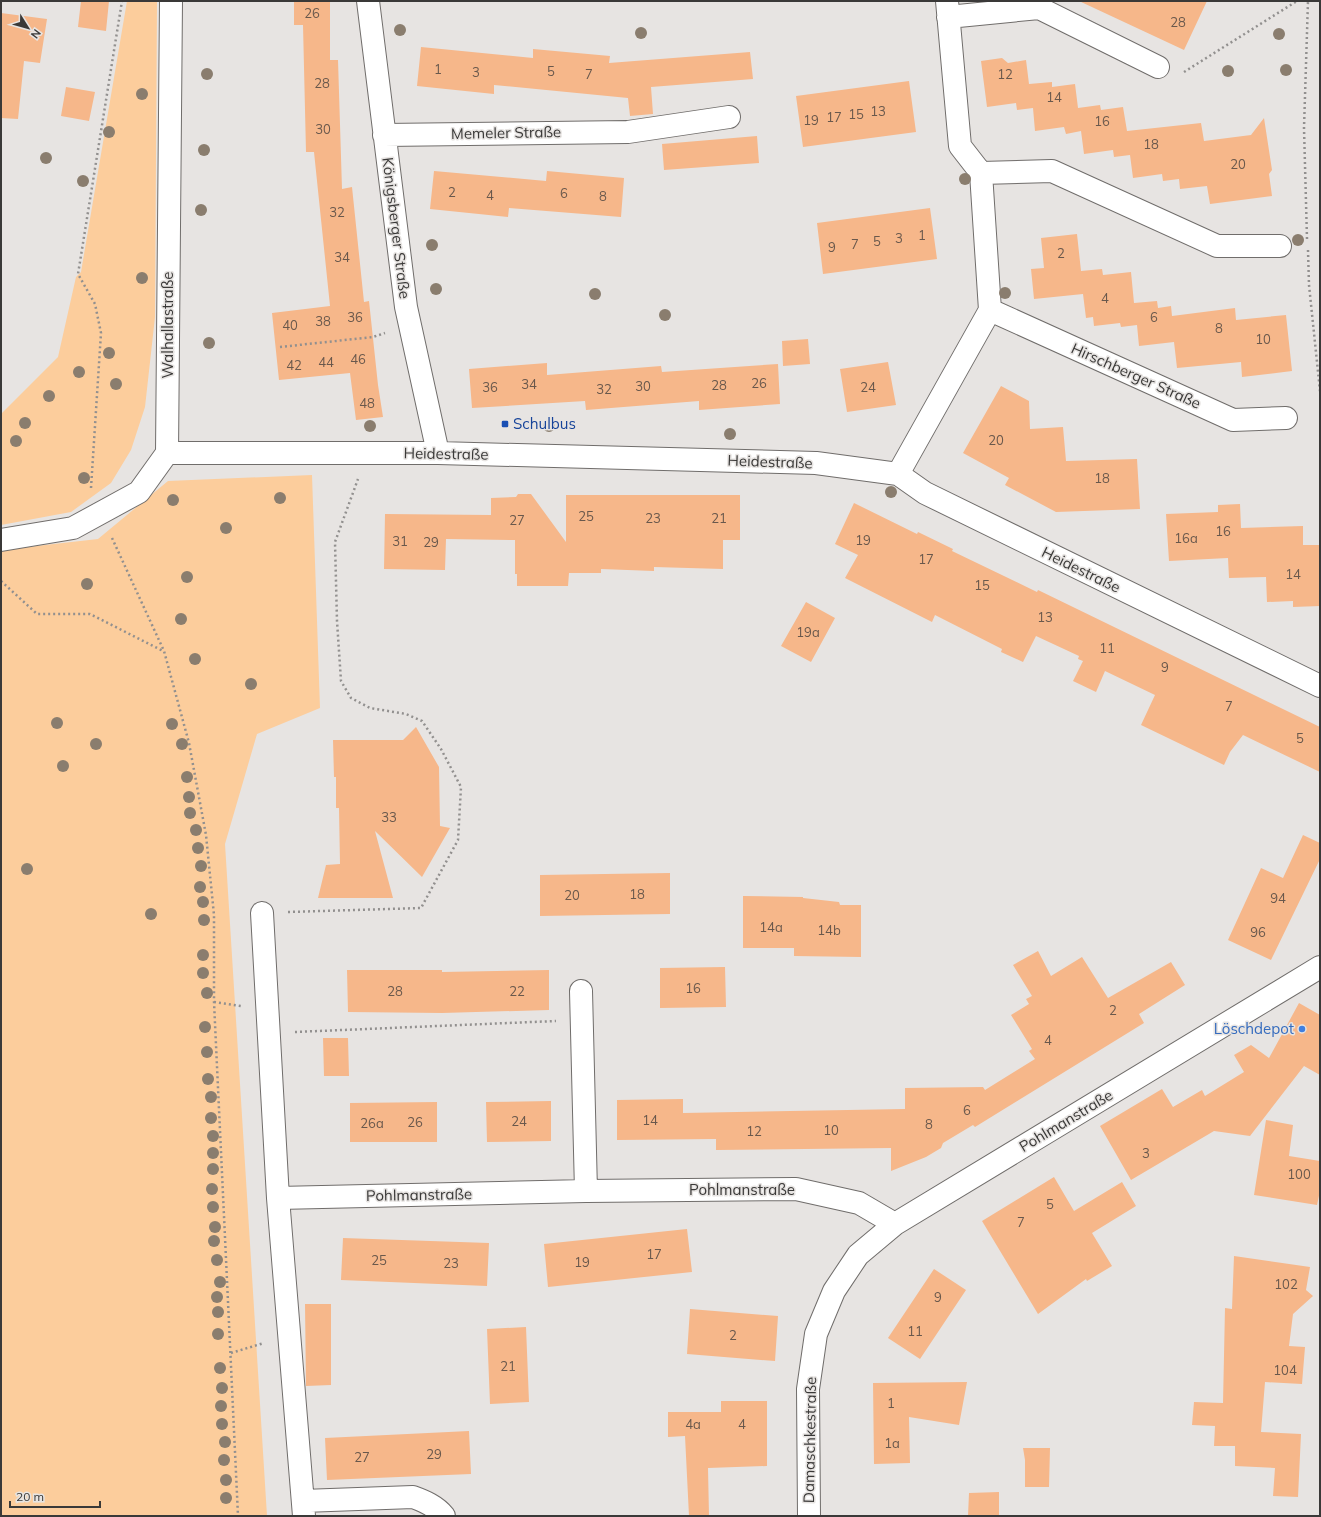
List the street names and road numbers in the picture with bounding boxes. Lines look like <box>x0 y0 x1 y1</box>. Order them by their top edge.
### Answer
street label: Memeler Straße <box>451 122 561 143</box>
street label: Königsberger Straße <box>378 156 415 300</box>
street label: Walhallastraße <box>158 272 177 378</box>
street label: Hirschberger Straße <box>1068 338 1204 413</box>
street label: Heidestraße <box>403 443 489 464</box>
street label: Heidestraße <box>727 451 813 472</box>
street label: Heidestraße <box>1039 542 1124 597</box>
street label: Pohlmanstraße <box>1015 1085 1116 1156</box>
street label: Pohlmanstraße <box>689 1180 795 1199</box>
street label: Pohlmanstraße <box>366 1184 472 1205</box>
street label: Damaschkestraße <box>799 1377 820 1503</box>

